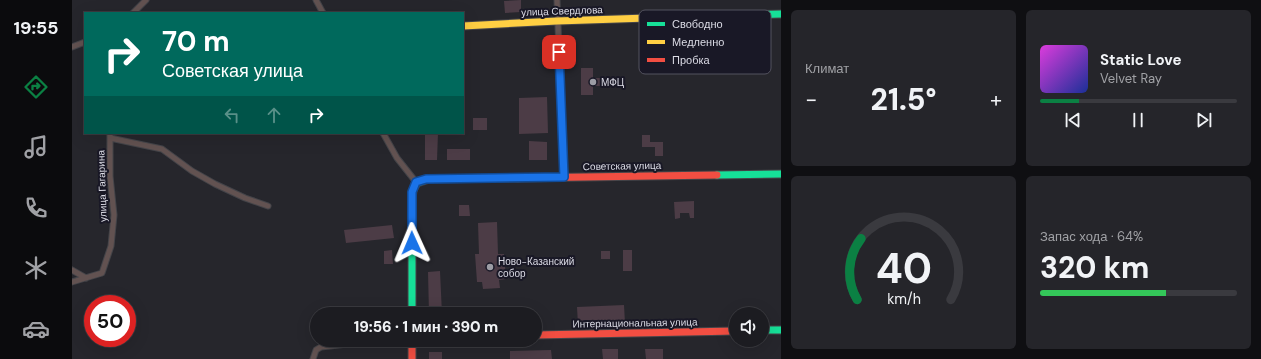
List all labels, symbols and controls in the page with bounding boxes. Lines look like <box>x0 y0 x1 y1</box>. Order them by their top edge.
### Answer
street label: улица Свердлова <box>521 3 603 19</box>
legend <box>639 10 771 74</box>
text: 19:55 <box>14 16 58 40</box>
text: Свободно <box>672 17 723 31</box>
text: 70 m <box>162 23 230 60</box>
icon: right <box>96 28 148 80</box>
pin <box>542 35 576 69</box>
text: Медленно <box>672 35 724 49</box>
icon: arrive <box>548 41 570 63</box>
text: Static Love <box>1100 50 1181 70</box>
text: Пробка <box>672 53 710 67</box>
text: Советская улица <box>162 59 303 83</box>
text: Климат <box>805 60 849 77</box>
text: Velvet Ray <box>1100 70 1162 87</box>
icon: directions <box>22 73 50 101</box>
place label: МФЦ <box>601 76 625 89</box>
marker: МФЦ <box>588 77 598 87</box>
text: 21.5° <box>871 80 936 119</box>
text: − <box>805 85 817 114</box>
text: + <box>990 85 1002 114</box>
icon: left <box>221 104 243 126</box>
icon: ahead <box>263 104 285 126</box>
icon: right <box>305 104 327 126</box>
icon: previous <box>1062 109 1084 131</box>
icon: pause <box>1127 109 1149 131</box>
icon: next <box>1193 109 1215 131</box>
icon: music <box>22 133 50 161</box>
street label: улица Гагарина <box>94 149 110 222</box>
street label: Советская улица <box>583 159 662 173</box>
icon: phone <box>22 194 50 222</box>
position arrow <box>391 222 433 264</box>
text: Запас хода · 64% <box>1040 228 1143 245</box>
text: 40 <box>875 242 932 296</box>
text: 320 km <box>1040 248 1149 287</box>
icon: climate <box>22 254 50 282</box>
place label: Ново-Казанский собор <box>498 255 574 280</box>
marker: Ново-Казанский собор <box>485 262 495 272</box>
text: km/h <box>887 290 920 308</box>
speed limit sign: 50 <box>84 295 136 347</box>
map controls <box>729 307 769 347</box>
button: sound <box>729 307 769 347</box>
icon: car <box>22 315 50 343</box>
street label: Интернациональная улица <box>572 315 698 331</box>
text: 19:56 · 1 мин · 390 m <box>354 317 498 337</box>

